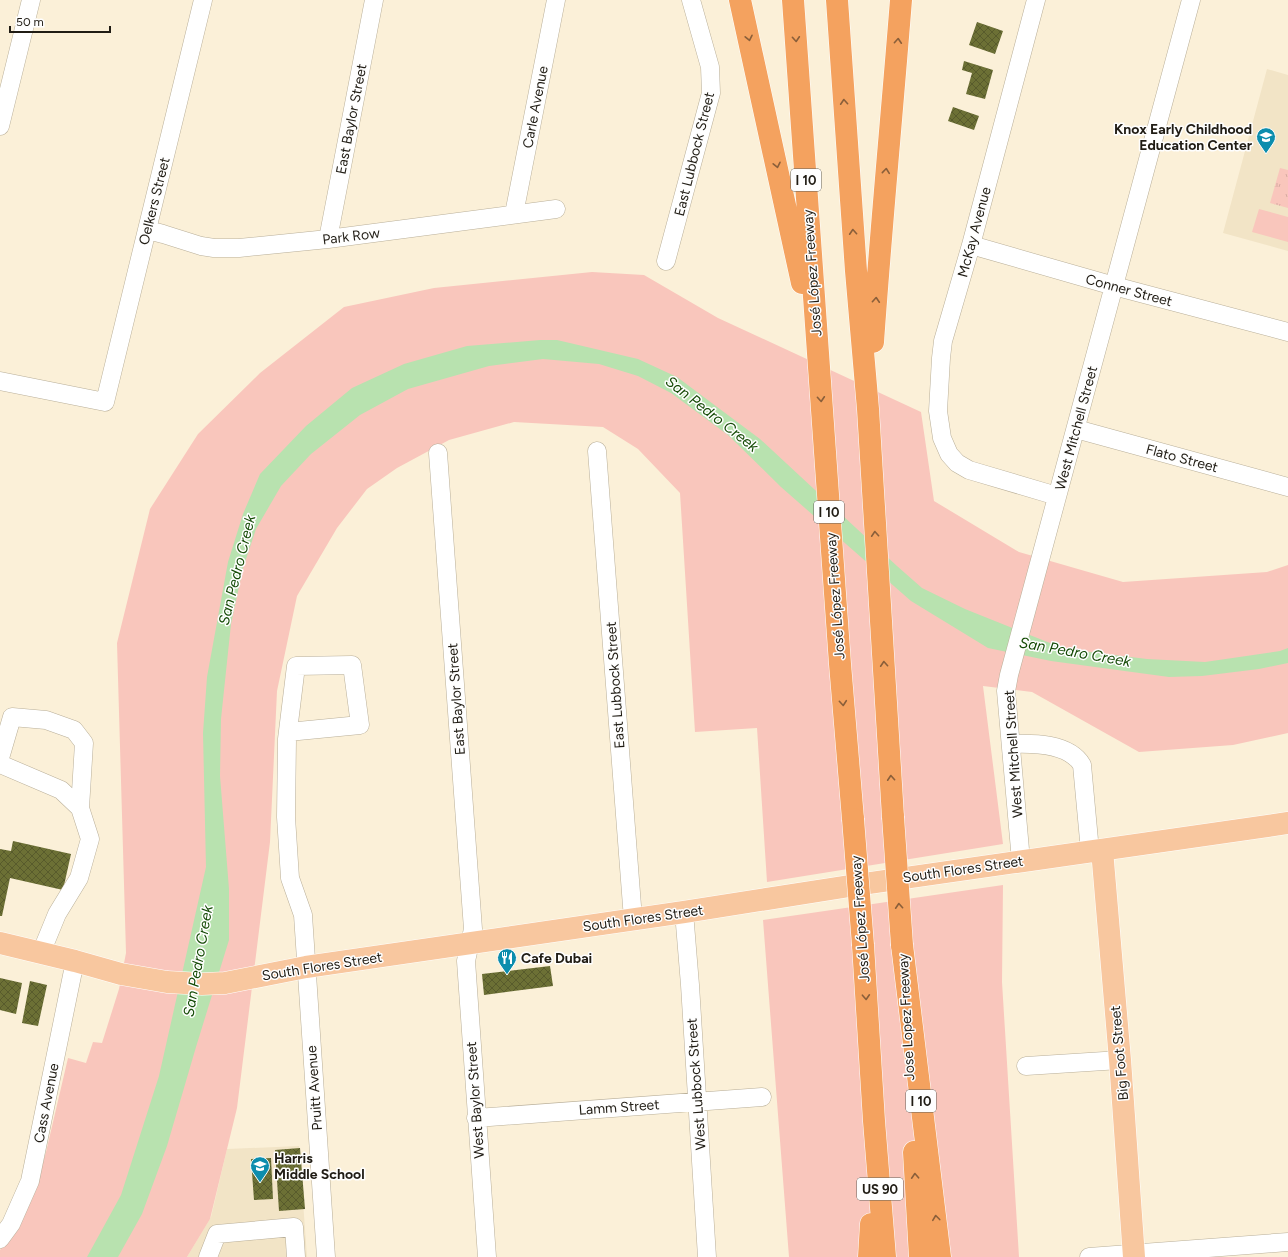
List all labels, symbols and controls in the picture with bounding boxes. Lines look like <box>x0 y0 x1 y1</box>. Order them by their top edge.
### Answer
scale bar <box>10 8 110 34</box>
text: 50 m <box>16 15 44 29</box>
one-way arrow <box>744 35 752 41</box>
one-way arrow <box>791 36 800 42</box>
one-way arrow <box>893 38 902 44</box>
street label: East Baylor Street <box>332 62 371 176</box>
street label: Carle Avenue <box>519 64 552 150</box>
street label: East Lubbock Street <box>671 90 718 218</box>
one-way arrow <box>840 99 849 105</box>
place label: Knox Early Childhood Education Center <box>1114 121 1253 154</box>
school or university icon: Knox Early Childhood Education Center <box>1255 126 1277 154</box>
street label: Oelkers Street <box>135 155 174 247</box>
one-way arrow <box>772 162 780 168</box>
one-way arrow <box>882 168 891 174</box>
road number: I 10 <box>791 169 821 191</box>
street label: McKay Avenue <box>954 185 995 279</box>
street label: José López Freeway <box>800 208 825 337</box>
street label: Park Row <box>321 225 381 248</box>
one-way arrow <box>849 229 858 235</box>
street label: Conner Street <box>1084 271 1174 310</box>
one-way arrow <box>871 297 880 303</box>
street label: West Mitchell Street <box>1052 364 1101 492</box>
water label: San Pedro Creek <box>662 372 763 456</box>
one-way arrow <box>816 396 825 402</box>
street label: Flato Street <box>1144 441 1220 476</box>
road number: I 10 <box>814 501 844 523</box>
water label: San Pedro Creek <box>215 512 260 627</box>
street label: José López Freeway <box>823 531 848 660</box>
one-way arrow <box>871 531 880 537</box>
street label: East Lubbock Street <box>603 621 628 749</box>
water label: San Pedro Creek <box>1018 633 1133 671</box>
street label: East Baylor Street <box>444 642 469 756</box>
one-way arrow <box>879 661 888 667</box>
street label: West Mitchell Street <box>1001 690 1026 818</box>
one-way arrow <box>838 700 847 706</box>
one-way arrow <box>886 775 895 781</box>
street label: South Flores Street <box>902 853 1024 886</box>
street label: José López Freeway <box>848 854 873 983</box>
street label: South Flores Street <box>582 902 704 935</box>
water label: San Pedro Creek <box>179 903 217 1018</box>
one-way arrow <box>895 903 904 909</box>
restaurant icon: Cafe Dubai <box>496 947 518 975</box>
street label: South Flores Street <box>261 949 383 984</box>
place label: Cafe Dubai <box>521 950 592 967</box>
street label: Jose Lopez Freeway <box>895 952 918 1081</box>
one-way arrow <box>862 994 871 1000</box>
street label: Big Foot Street <box>1107 1005 1132 1101</box>
street label: West Lubbock Street <box>683 1017 710 1151</box>
street label: West Baylor Street <box>463 1041 488 1159</box>
street label: Pruitt Avenue <box>303 1045 326 1131</box>
street label: Cass Avenue <box>30 1061 63 1145</box>
road number: I 10 <box>906 1090 936 1112</box>
street label: Lamm Street <box>578 1096 660 1119</box>
place label: Harris Middle School <box>274 1150 365 1183</box>
school or university icon: Harris Middle School <box>249 1155 271 1183</box>
one-way arrow <box>911 1173 920 1179</box>
road number: US 90 <box>857 1178 903 1200</box>
one-way arrow <box>931 1215 940 1221</box>

